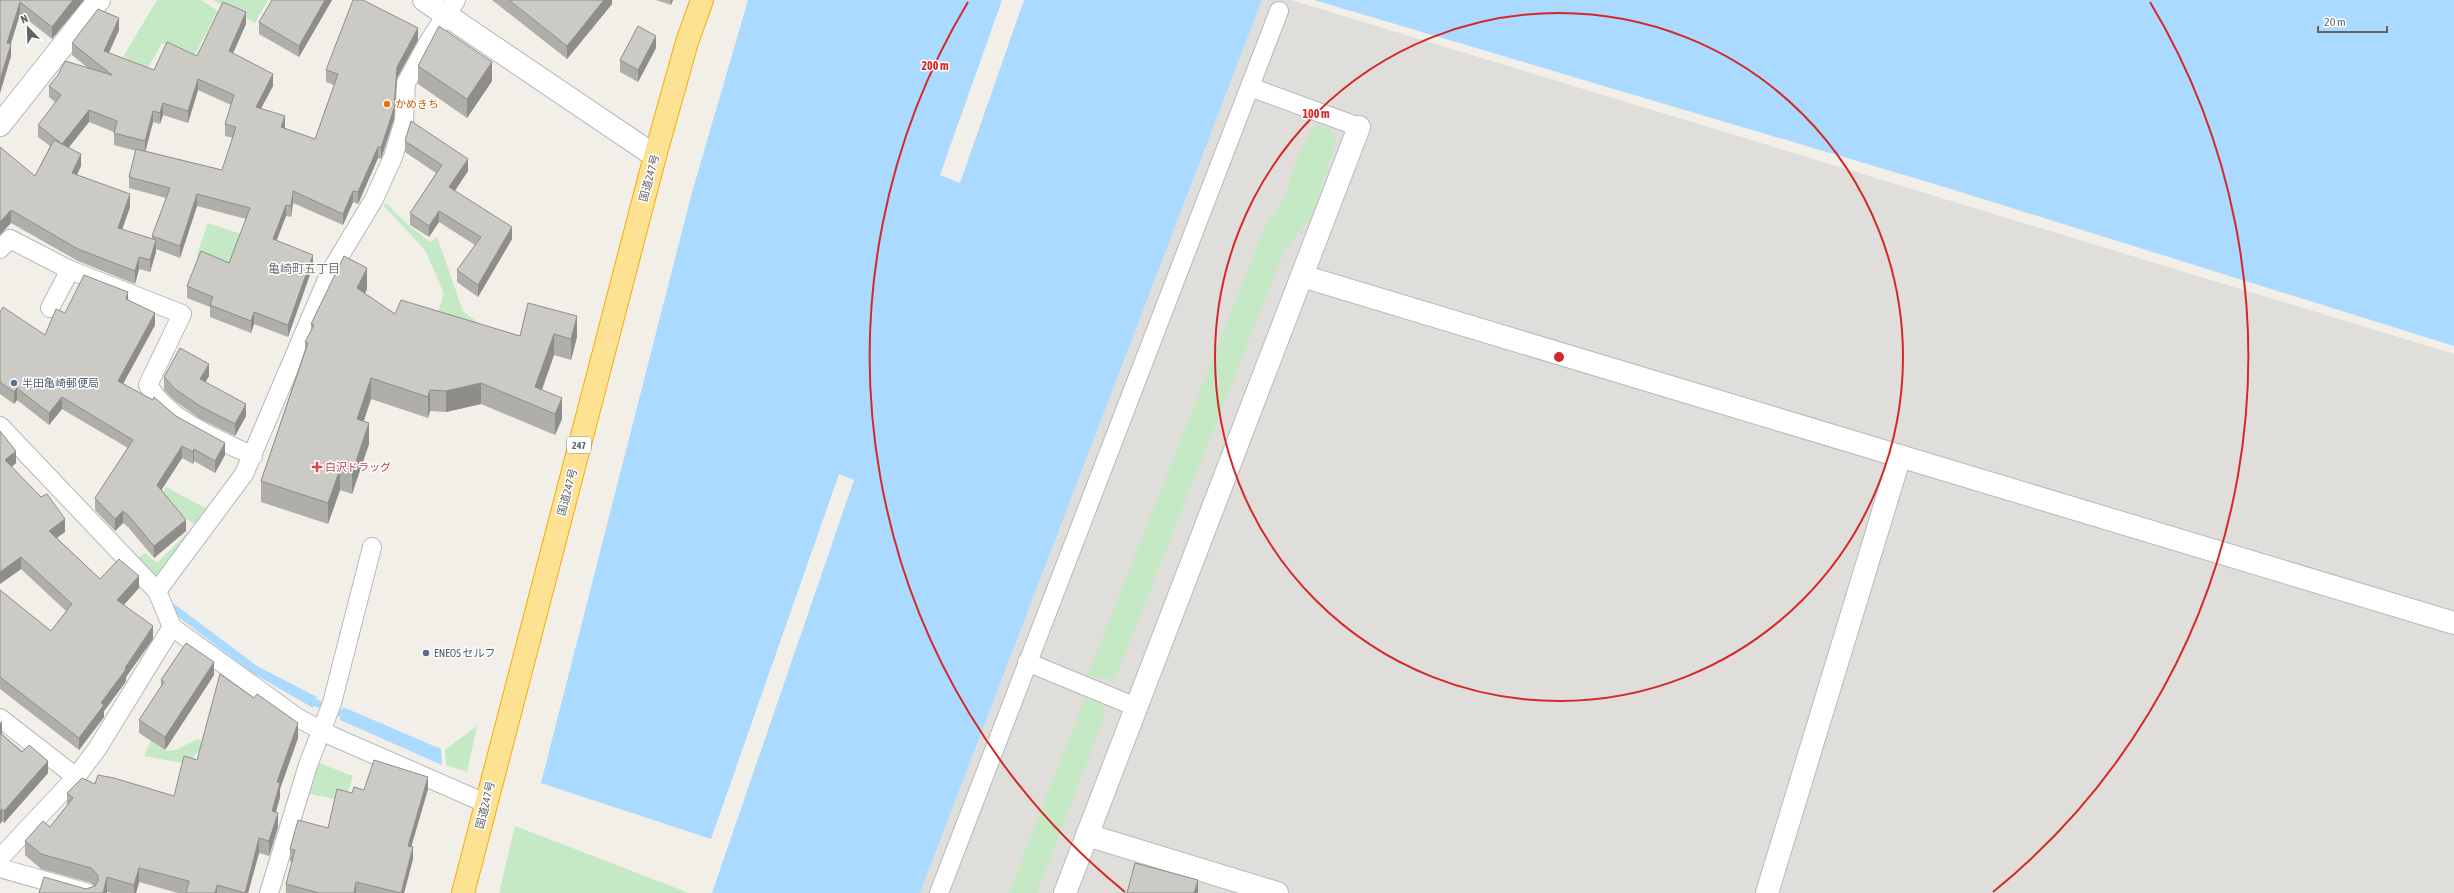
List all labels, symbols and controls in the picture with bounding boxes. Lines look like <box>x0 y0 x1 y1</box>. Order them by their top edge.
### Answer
north arrow <box>8 8 48 48</box>
scale bar <box>2318 8 2387 34</box>
text: N <box>19 12 29 26</box>
text: 20 m <box>2324 15 2346 29</box>
text: 200 m <box>921 59 949 73</box>
place label: かめきち <box>395 98 439 110</box>
marker: かめきち <box>382 99 392 109</box>
text: 100 m <box>1302 107 1330 121</box>
street label: 国道247号 <box>637 153 661 203</box>
district label: 亀崎町五丁目 <box>268 262 340 276</box>
centre of rings <box>1552 350 1566 364</box>
place label: 半田亀崎郵便局 <box>22 377 99 389</box>
marker: 半田亀崎郵便局 <box>9 378 19 388</box>
road number: 247 <box>567 437 591 453</box>
place label: 白沢ドラッグ <box>325 461 391 473</box>
marker: 白沢ドラッグ <box>312 462 322 472</box>
street label: 国道247号 <box>555 467 579 517</box>
place label: ENEOS セルフ <box>434 647 495 659</box>
marker: ENEOS セルフ <box>421 648 431 658</box>
street label: 国道247号 <box>473 780 497 830</box>

